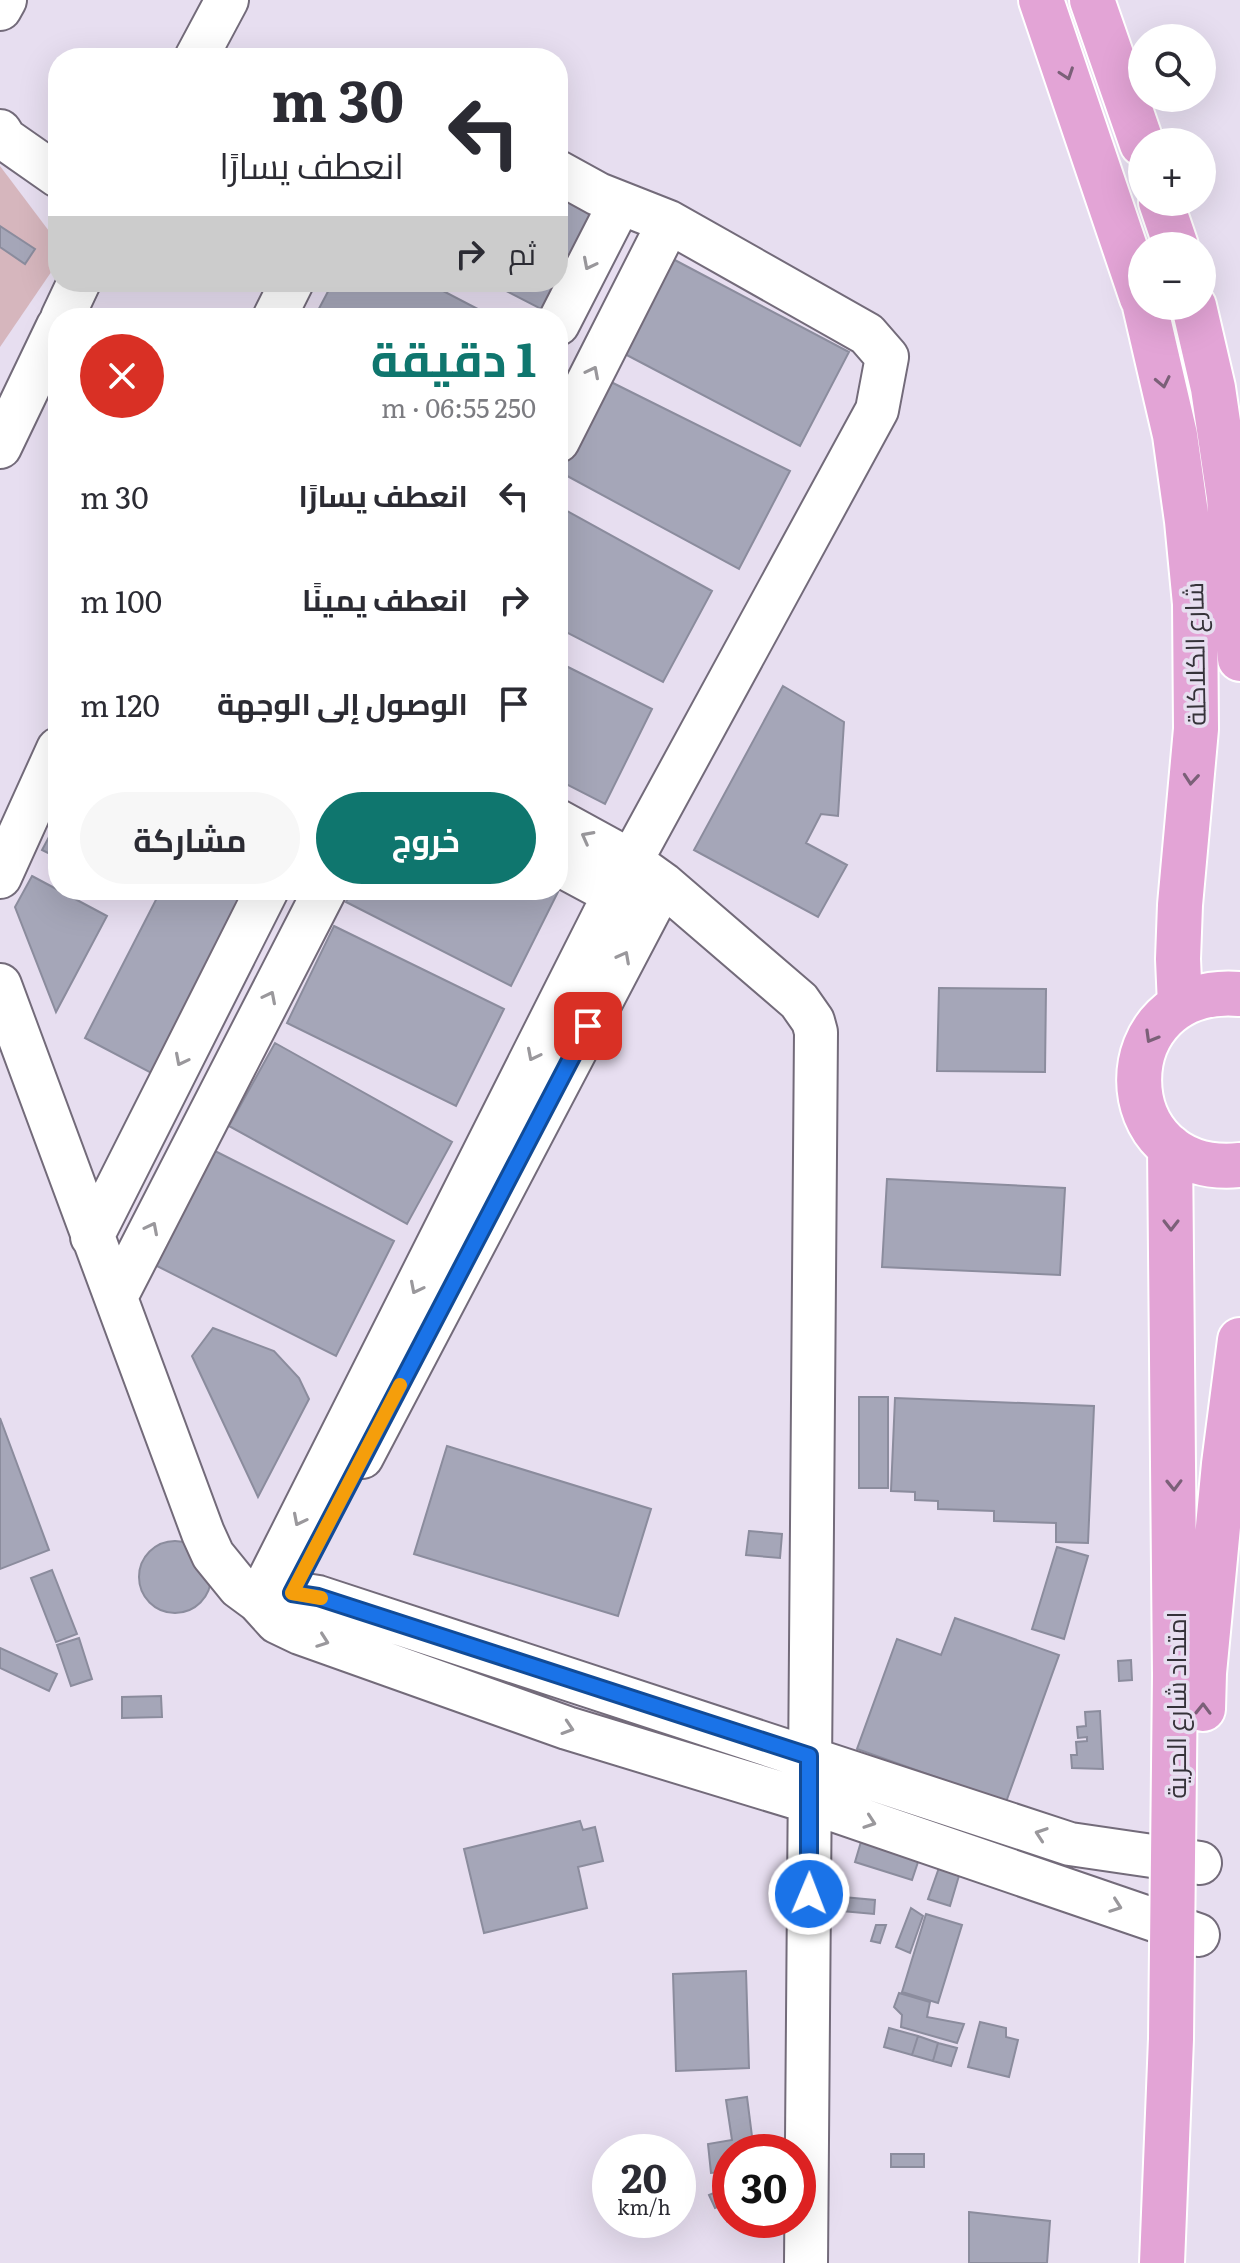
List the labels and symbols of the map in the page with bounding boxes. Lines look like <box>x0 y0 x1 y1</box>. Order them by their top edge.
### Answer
one-way arrow <box>1057 66 1073 80</box>
one-way arrow <box>584 255 599 270</box>
one-way arrow <box>584 365 599 380</box>
one-way arrow <box>1154 374 1171 388</box>
street label: شارع الكلاكلة <box>1172 582 1214 726</box>
one-way arrow <box>1183 773 1200 786</box>
one-way arrow <box>581 832 596 847</box>
one-way arrow <box>614 950 629 965</box>
one-way arrow <box>261 990 276 1005</box>
pin <box>554 992 622 1060</box>
one-way arrow <box>1145 1028 1161 1043</box>
one-way arrow <box>527 1047 542 1062</box>
one-way arrow <box>175 1051 191 1066</box>
one-way arrow <box>1162 1219 1179 1232</box>
one-way arrow <box>142 1222 157 1236</box>
one-way arrow <box>410 1279 426 1294</box>
one-way arrow <box>1165 1479 1182 1492</box>
one-way arrow <box>293 1511 309 1526</box>
street label: امتداد شارع الحرية <box>1155 1611 1194 1799</box>
one-way arrow <box>315 1632 329 1648</box>
one-way arrow <box>1194 1702 1212 1715</box>
one-way arrow <box>560 1719 574 1735</box>
one-way arrow <box>862 1813 876 1829</box>
one-way arrow <box>1034 1827 1048 1843</box>
position arrow <box>767 1852 851 1936</box>
one-way arrow <box>1108 1896 1122 1912</box>
speed limit sign: 30 <box>712 2134 816 2238</box>

